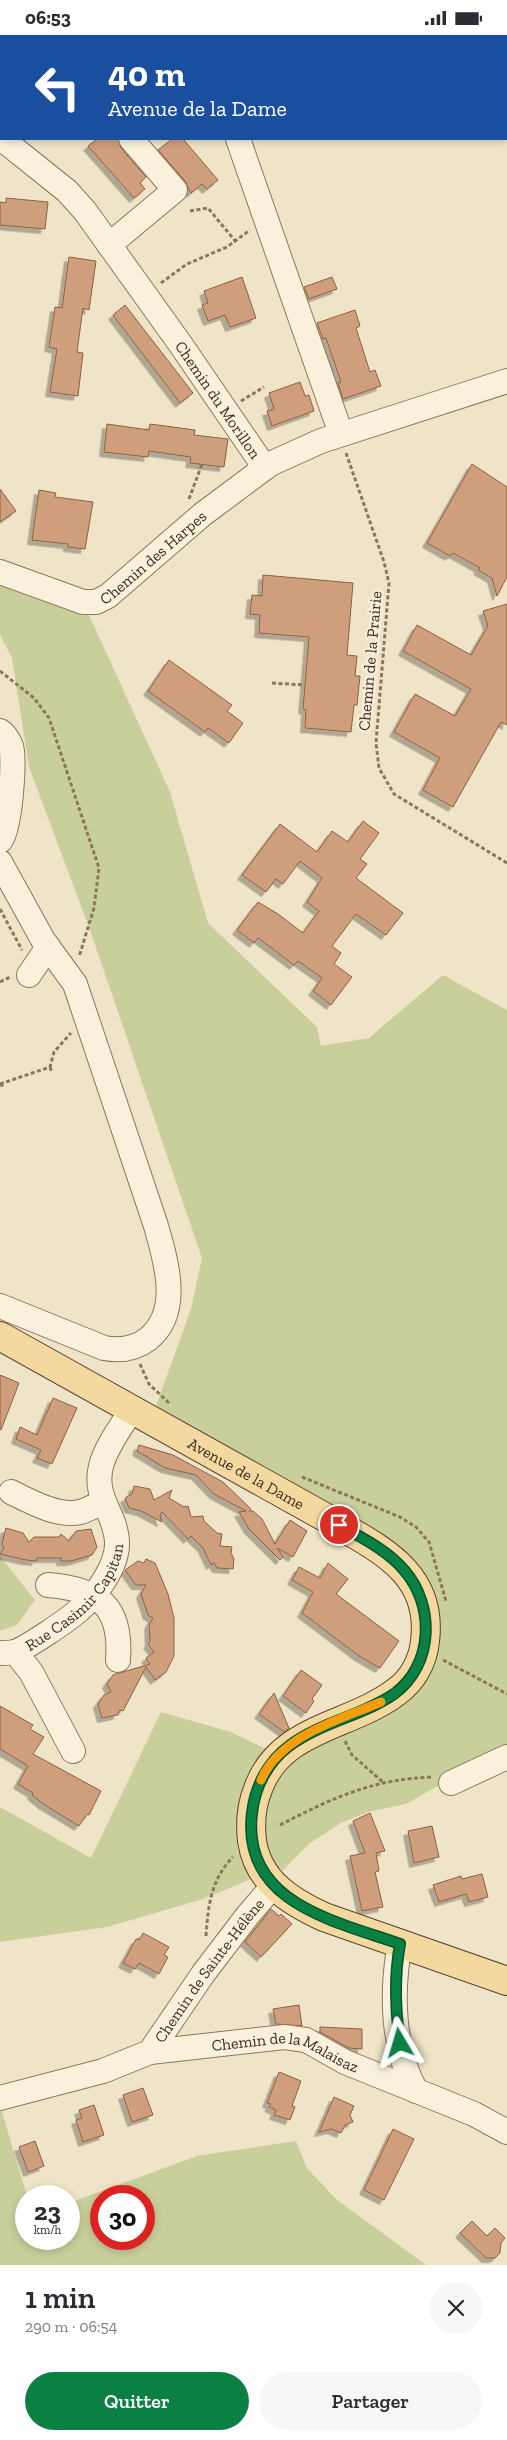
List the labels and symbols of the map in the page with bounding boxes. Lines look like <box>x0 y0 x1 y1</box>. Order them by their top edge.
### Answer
street label: Chemin du Morillon <box>171 337 266 463</box>
street label: Chemin des Harpes <box>97 506 210 608</box>
street label: Chemin de la Prairie <box>354 590 386 732</box>
street label: Avenue de la Dame <box>185 1433 308 1513</box>
pin <box>318 1504 360 1546</box>
street label: Rue Casimir Capitan <box>21 1542 127 1654</box>
street label: Chemin de Sainte-Hélène <box>150 1894 268 2046</box>
position arrow <box>373 2016 425 2068</box>
street label: Chemin de la Malaisaz <box>211 2027 362 2076</box>
speed limit sign: 30 <box>90 2185 155 2250</box>

